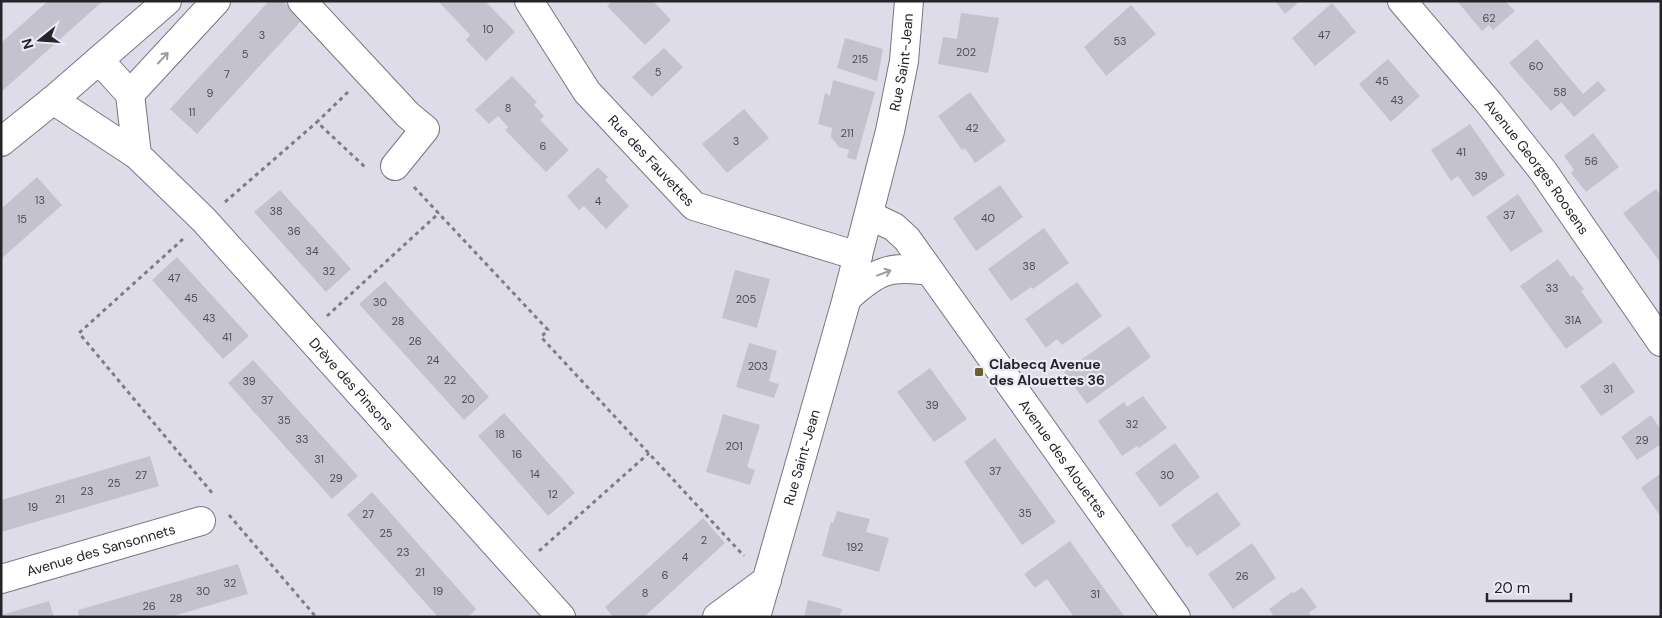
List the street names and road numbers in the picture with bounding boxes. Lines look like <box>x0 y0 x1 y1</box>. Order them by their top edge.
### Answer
street label: Rue Saint-Jean <box>885 13 917 113</box>
street label: Avenue Georges Roosens <box>1481 96 1593 238</box>
street label: Rue des Fauvettes <box>604 111 699 210</box>
street label: Drève des Pinsons <box>305 334 398 434</box>
street label: Avenue des Alouettes <box>1015 396 1112 521</box>
street label: Rue Saint-Jean <box>779 407 824 507</box>
street label: Avenue des Sansonnets <box>24 520 178 580</box>

